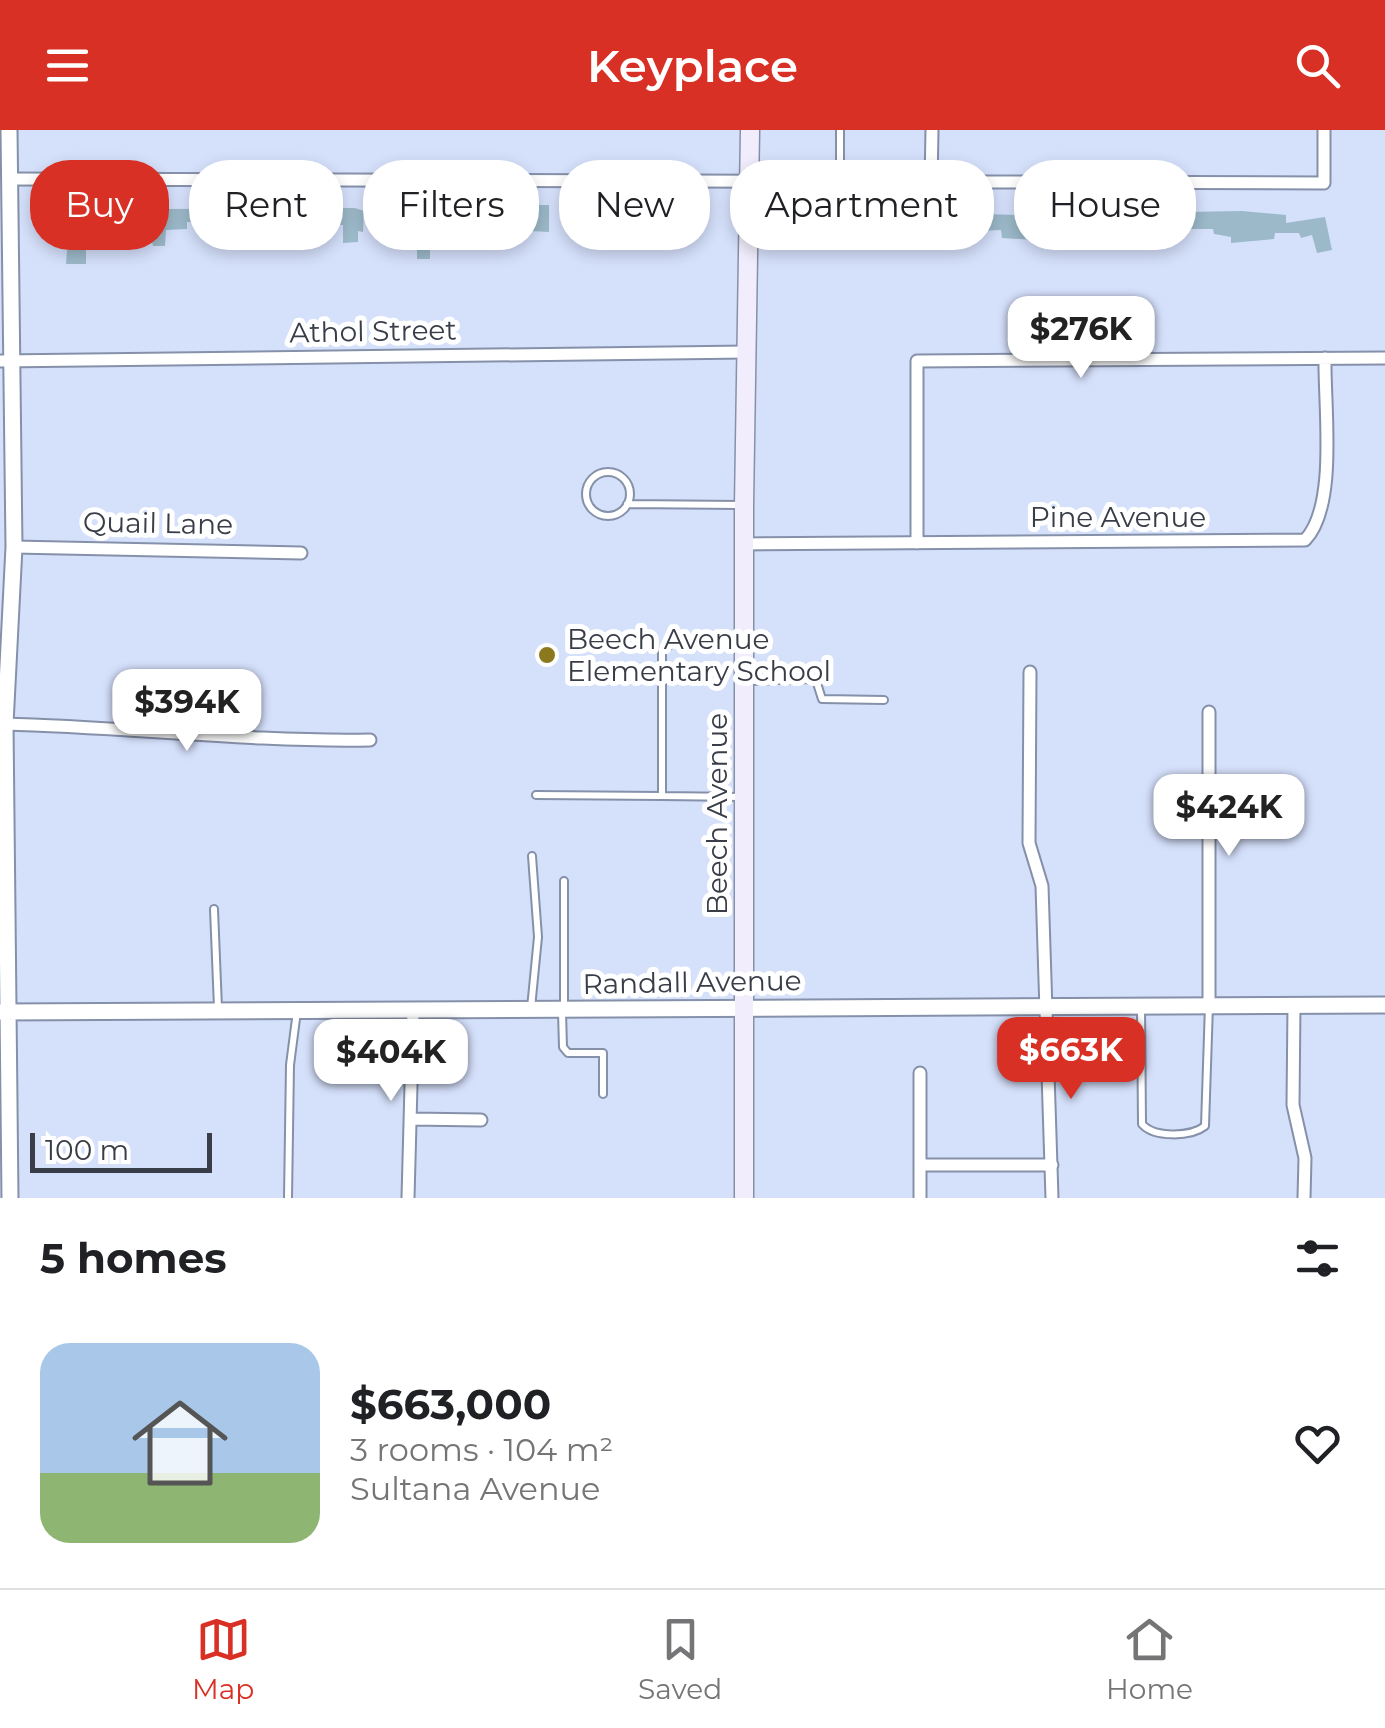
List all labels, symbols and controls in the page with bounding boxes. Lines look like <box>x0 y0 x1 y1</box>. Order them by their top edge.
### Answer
icon: menu <box>40 38 95 93</box>
text: Keyplace <box>587 38 798 93</box>
icon: search <box>1290 38 1345 93</box>
chip: Buy <box>30 160 169 250</box>
chip: Rent <box>189 160 343 250</box>
chip: Filters <box>363 160 539 250</box>
chip: New <box>559 160 710 250</box>
chip: Apartment <box>730 160 994 250</box>
chip: House <box>1014 160 1196 250</box>
pin: $276K <box>1011 296 1151 381</box>
text: $276K <box>1030 309 1132 348</box>
street label: Athol Street <box>289 313 457 349</box>
street label: Pine Avenue <box>1030 500 1206 534</box>
street label: Quail Lane <box>83 505 233 541</box>
place label: Beech Avenue Elementary School <box>567 622 831 688</box>
marker: Beech Avenue Elementary School <box>536 644 558 666</box>
pin: $394K <box>117 669 257 754</box>
text: $394K <box>134 682 240 721</box>
street label: Beech Avenue <box>700 713 734 915</box>
pin: $424K <box>1159 774 1299 859</box>
text: $424K <box>1175 787 1283 826</box>
street label: Randall Avenue <box>582 963 802 1001</box>
pin: $663K <box>1001 1017 1141 1102</box>
pin: $404K <box>321 1019 461 1104</box>
text: $663K <box>1019 1030 1123 1069</box>
text: $404K <box>336 1032 446 1071</box>
scale bar <box>30 1128 212 1172</box>
text: 100 m <box>45 1133 129 1167</box>
icon: filters <box>1290 1231 1345 1286</box>
text: 5 homes <box>40 1232 227 1284</box>
text: $663,000 <box>350 1378 551 1430</box>
icon: home <box>120 1383 240 1503</box>
icon: heart <box>1290 1416 1345 1471</box>
text: 3 rooms · 104 m² <box>350 1430 613 1469</box>
text: Sultana Avenue <box>350 1469 600 1508</box>
tab: Map <box>192 1612 254 1706</box>
tab: Saved <box>638 1612 722 1706</box>
tab: Home <box>1106 1612 1193 1706</box>

